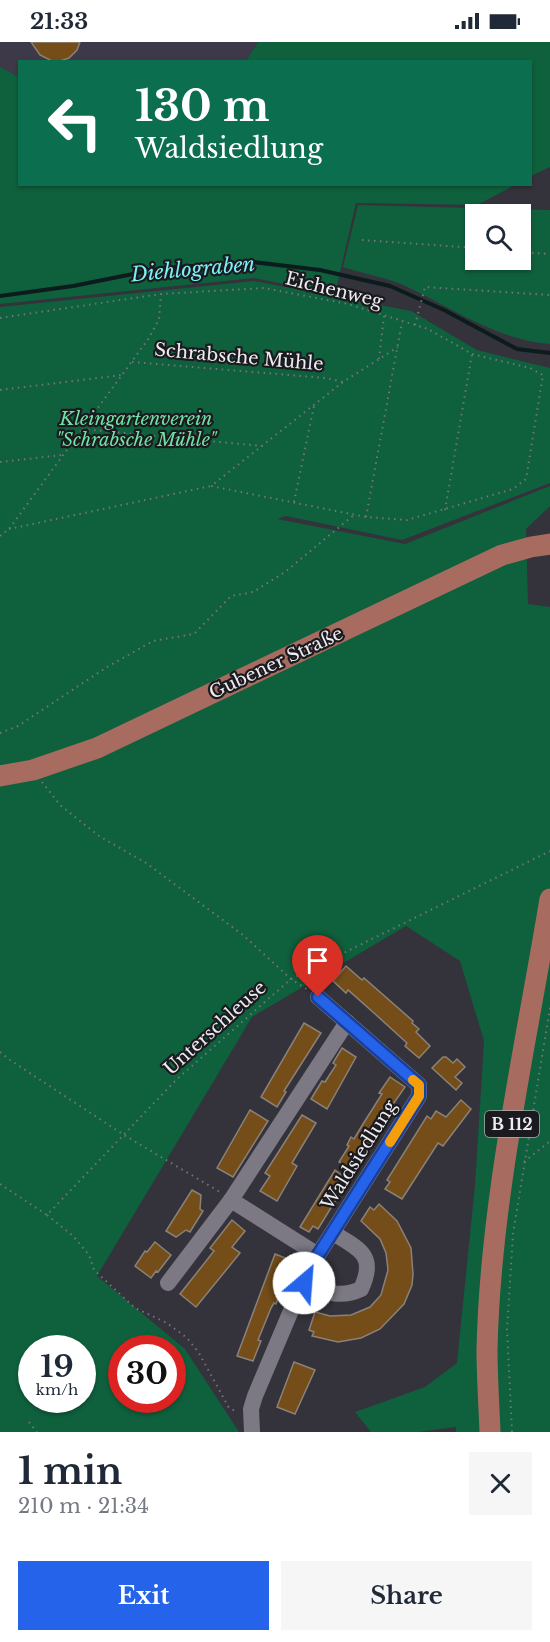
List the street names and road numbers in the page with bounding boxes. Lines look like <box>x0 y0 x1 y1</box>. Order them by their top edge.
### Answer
street label: Eichenweg <box>283 267 385 313</box>
street label: Schrabsche Mühle <box>154 339 324 375</box>
street label: Gubener Straße <box>206 622 346 704</box>
street label: Unterschleuse <box>159 976 271 1080</box>
street label: Waldsiedlung <box>316 1096 402 1215</box>
road number: B 112 <box>485 1111 539 1137</box>

